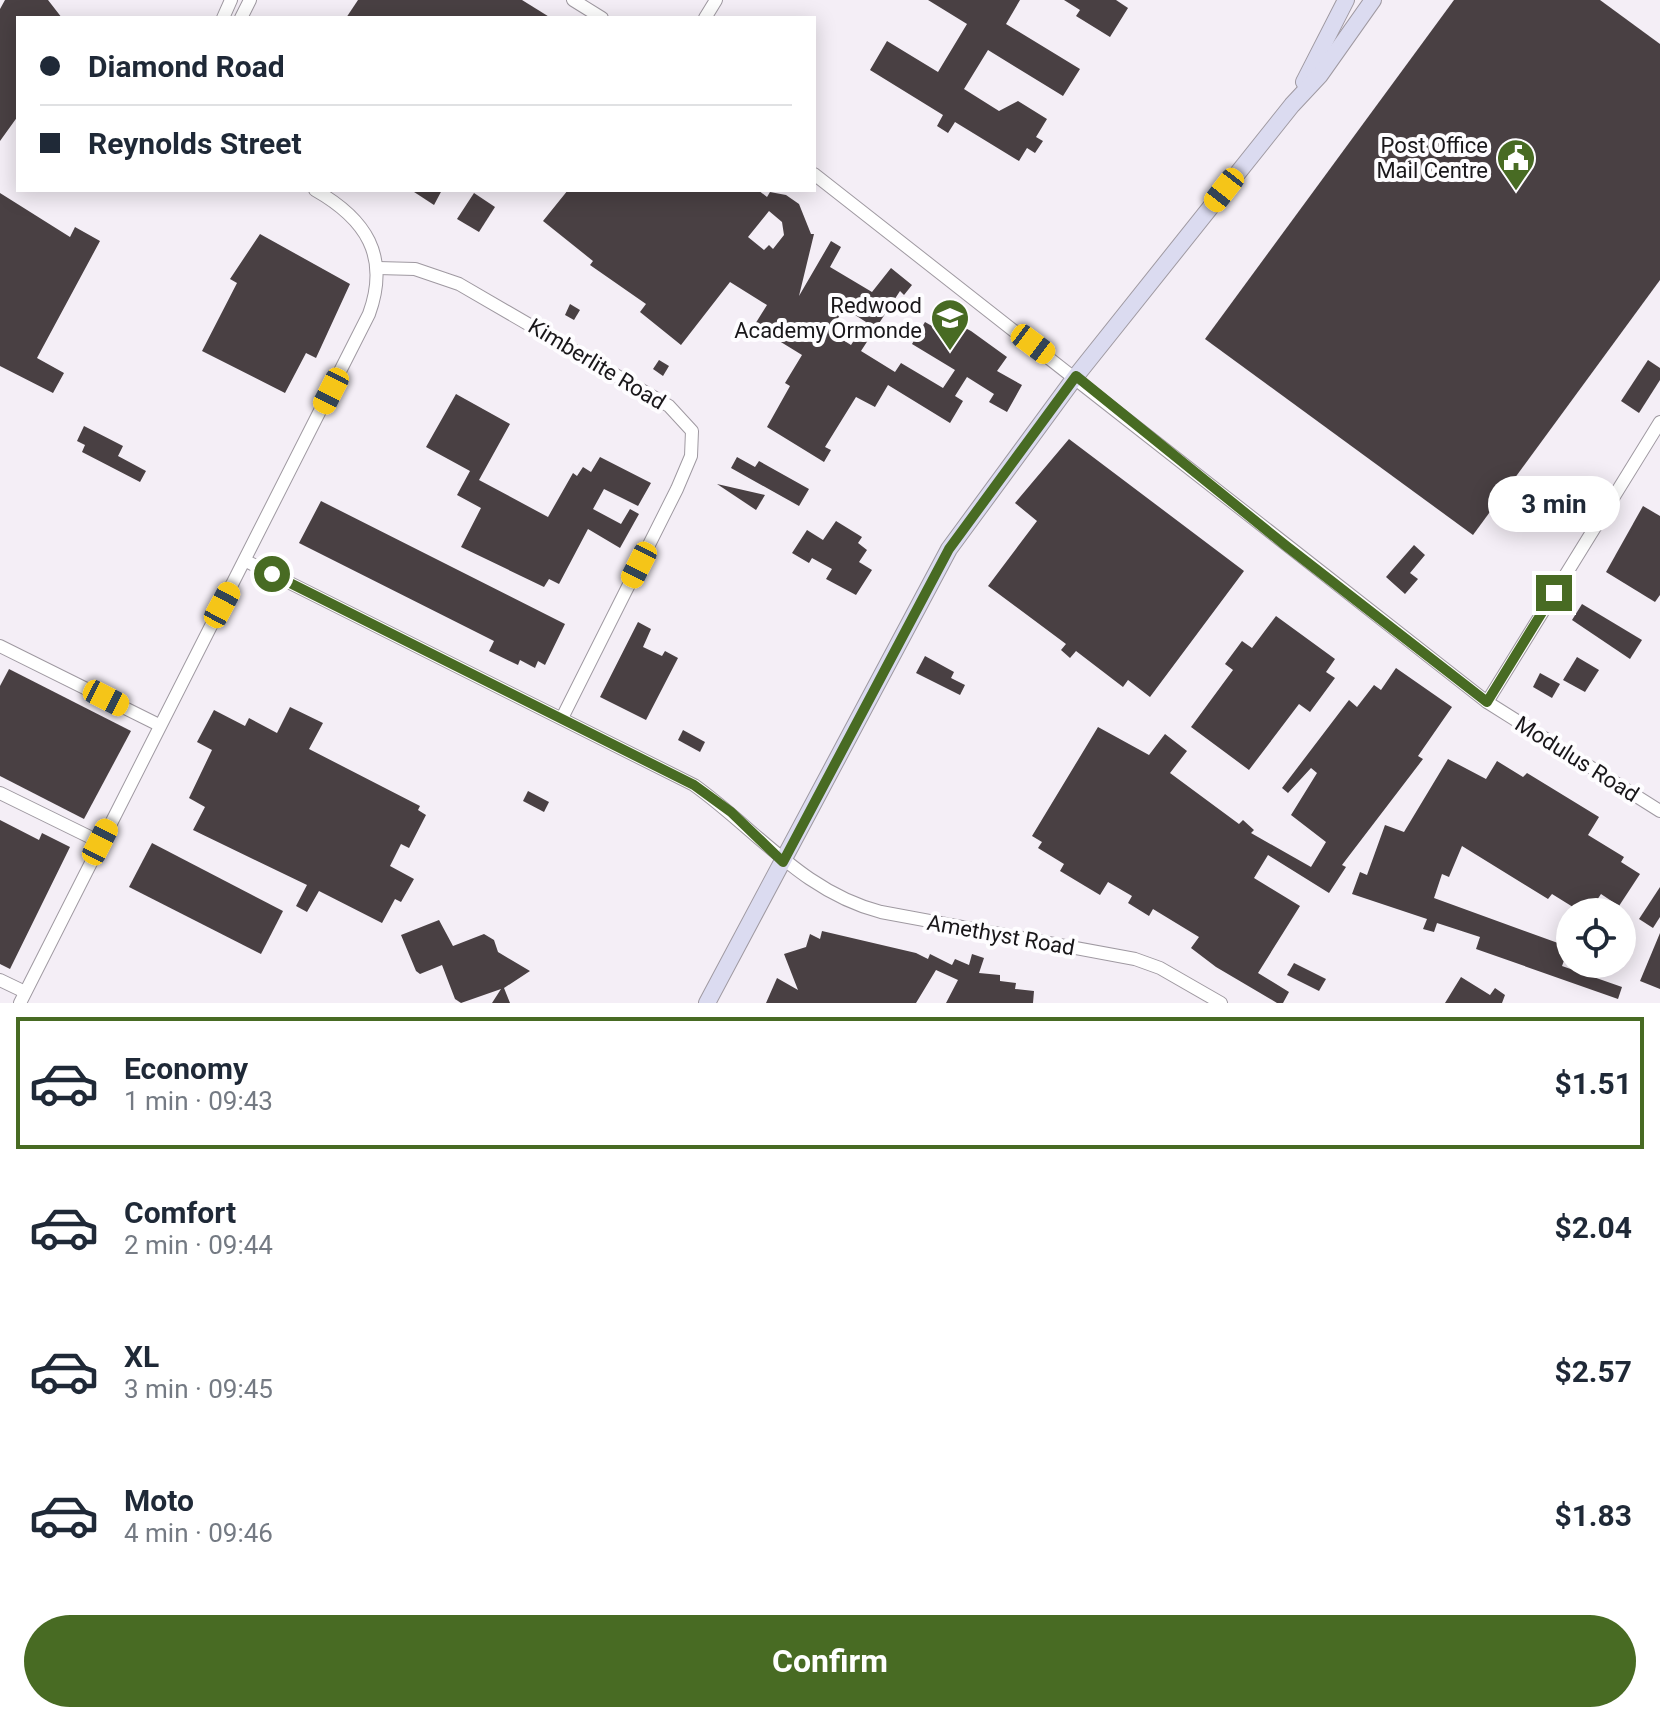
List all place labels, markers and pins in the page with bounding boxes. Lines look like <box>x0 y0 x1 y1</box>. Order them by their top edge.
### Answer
place label: Post Office Mail Centre <box>1376 133 1488 183</box>
public building icon: Post Office Mail Centre <box>1495 137 1537 192</box>
place label: Redwood Academy Ormonde <box>734 293 922 343</box>
school or university icon: Redwood Academy Ormonde <box>929 297 971 352</box>

